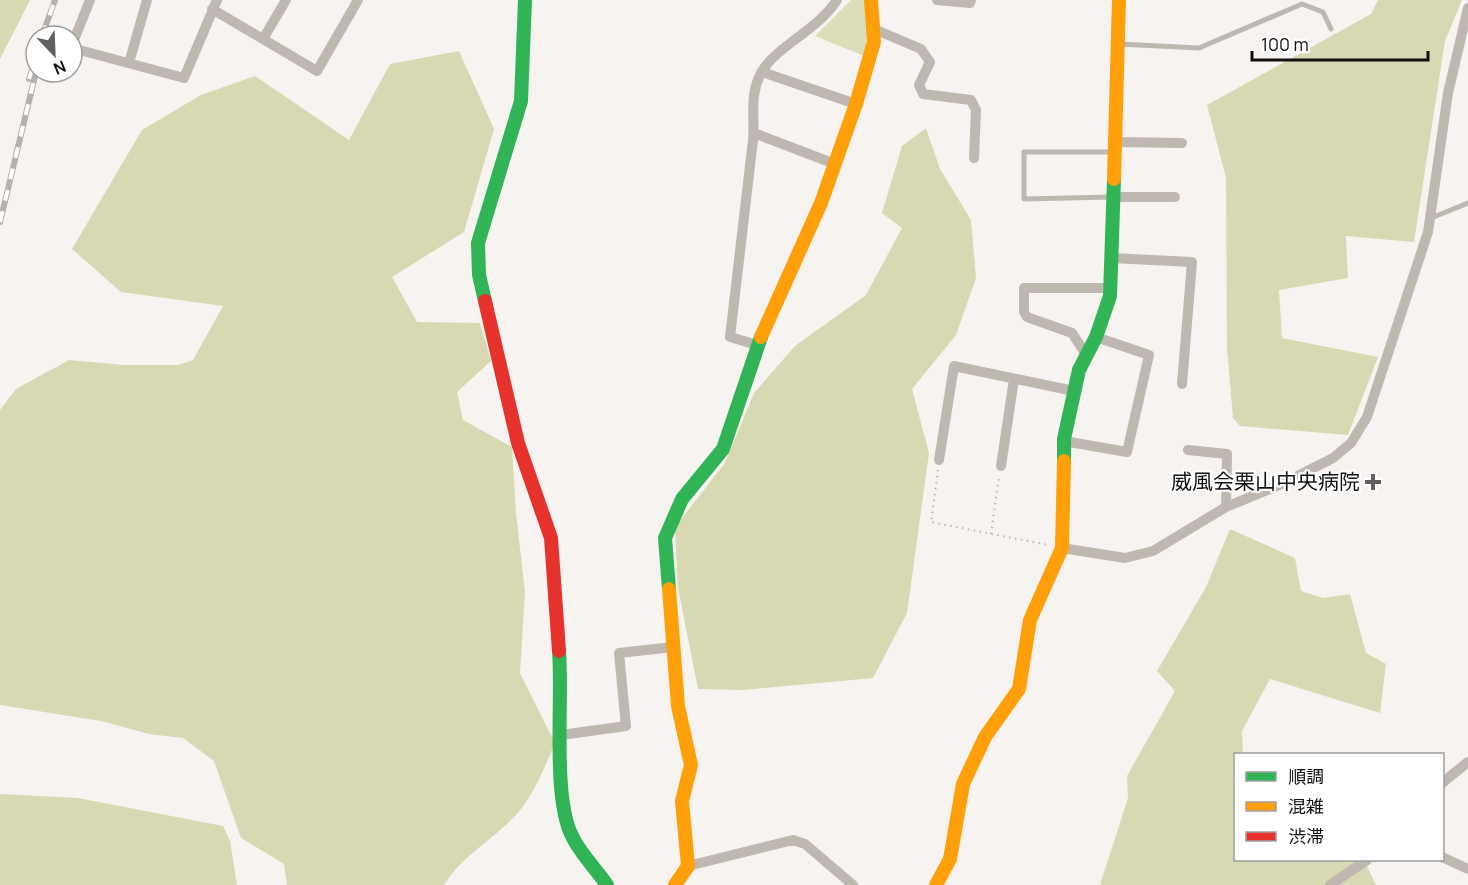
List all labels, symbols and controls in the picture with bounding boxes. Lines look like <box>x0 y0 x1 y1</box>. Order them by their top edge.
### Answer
north arrow <box>24 24 84 84</box>
scale bar <box>1252 24 1428 62</box>
text: 100 m <box>1261 32 1309 56</box>
text: N <box>50 55 69 80</box>
place label: 威風会栗山中央病院 <box>1171 467 1360 495</box>
marker: 威風会栗山中央病院 <box>1364 473 1382 491</box>
legend <box>1234 753 1444 861</box>
text: 順調 <box>1288 764 1324 788</box>
text: 混雑 <box>1288 794 1324 818</box>
text: 渋滞 <box>1288 824 1324 848</box>

